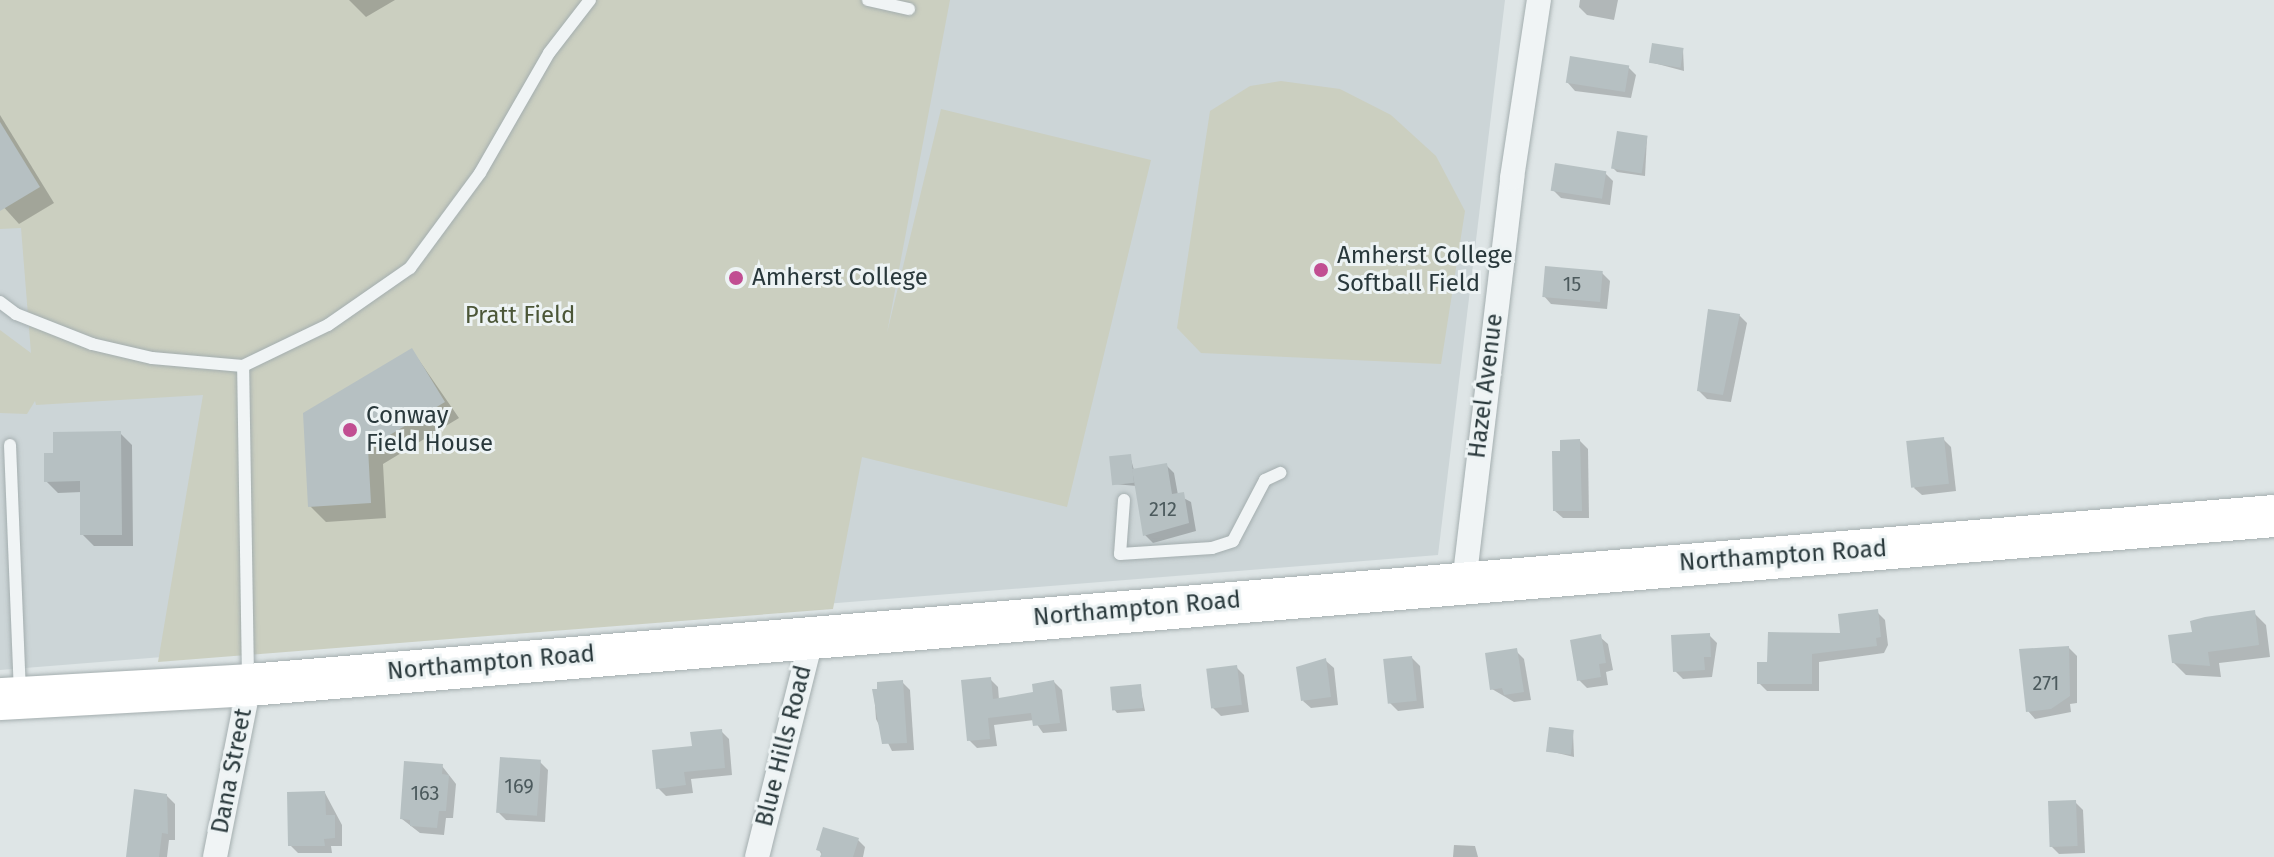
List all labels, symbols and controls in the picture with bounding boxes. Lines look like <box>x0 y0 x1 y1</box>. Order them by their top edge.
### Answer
place label: Amherst College Softball Field <box>1337 242 1513 298</box>
marker: Amherst College Softball Field <box>1312 261 1330 279</box>
place label: Amherst College <box>752 264 928 292</box>
marker: Amherst College <box>727 269 745 287</box>
house number: 15 <box>1563 272 1581 296</box>
park label: Pratt Field <box>465 302 575 330</box>
street label: Hazel Avenue <box>1463 312 1509 460</box>
place label: Conway Field House <box>366 402 493 458</box>
marker: Conway Field House <box>341 421 359 439</box>
house number: 212 <box>1149 497 1177 521</box>
street label: Northampton Road <box>1678 534 1888 578</box>
street label: Northampton Road <box>1032 586 1242 632</box>
street label: Northampton Road <box>386 640 596 686</box>
street label: Blue Hills Road <box>750 662 818 830</box>
house number: 271 <box>2033 671 2059 695</box>
street label: Dana Street <box>206 706 258 836</box>
house number: 169 <box>504 774 534 798</box>
house number: 163 <box>410 781 440 805</box>

